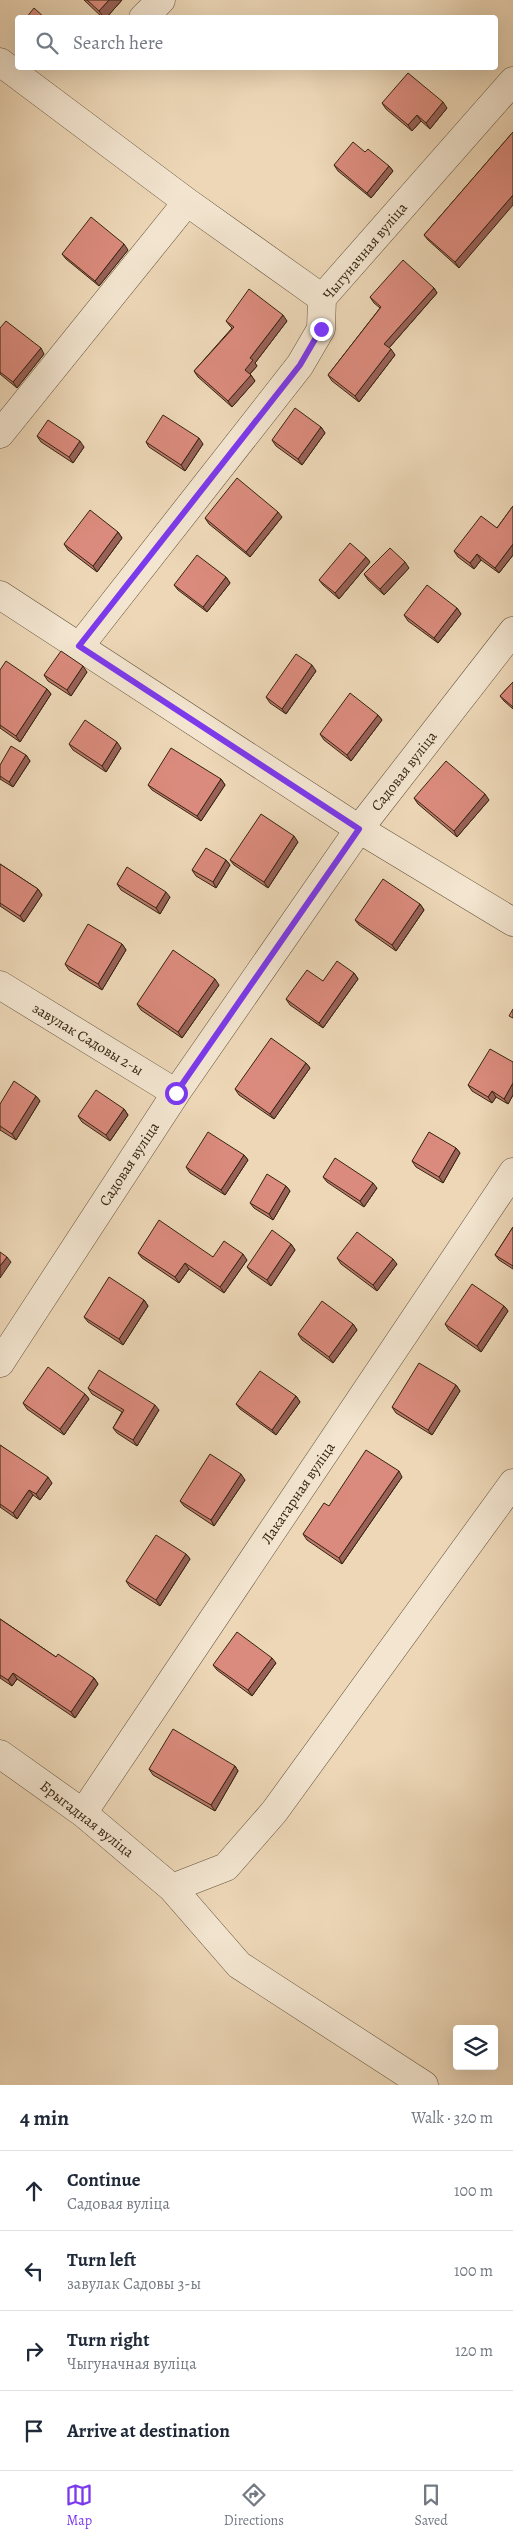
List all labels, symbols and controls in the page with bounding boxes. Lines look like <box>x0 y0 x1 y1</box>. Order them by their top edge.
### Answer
search box <box>15 15 498 70</box>
icon: search <box>33 29 61 57</box>
text: Search here <box>73 30 163 56</box>
street label: Чыгуначная вуліца <box>318 198 412 304</box>
route end <box>310 318 333 341</box>
street label: Садовая вуліца <box>366 727 442 815</box>
street label: завулак Садовы 2-ы <box>29 998 147 1080</box>
route start <box>165 1082 188 1105</box>
street label: Садовая вуліца <box>94 1118 164 1210</box>
street label: Лакатарная вуліца <box>256 1438 340 1548</box>
street label: Брыгадная вуліца <box>36 1776 138 1862</box>
map controls <box>453 2025 498 2070</box>
button: layers <box>453 2025 498 2070</box>
text: 4 min <box>20 2104 69 2132</box>
text: Walk · 320 m <box>411 2107 493 2129</box>
text: Continue <box>67 2167 141 2193</box>
icon: ahead <box>20 2177 48 2205</box>
text: 100 m <box>454 2180 493 2202</box>
text: Садовая вуліца <box>67 2193 170 2215</box>
text: Turn left <box>67 2247 136 2273</box>
icon: left <box>20 2257 48 2285</box>
text: 100 m <box>454 2260 493 2282</box>
text: завулак Садовы 3-ы <box>67 2273 201 2295</box>
text: Turn right <box>67 2327 149 2353</box>
icon: right <box>20 2337 48 2365</box>
text: 120 m <box>455 2340 493 2362</box>
text: Чыгуначная вуліца <box>67 2353 197 2375</box>
icon: arrive <box>20 2417 48 2445</box>
text: Arrive at destination <box>67 2418 230 2444</box>
tab: Map <box>65 2481 93 2530</box>
tab: Directions <box>224 2481 284 2530</box>
tab: Saved <box>415 2481 448 2530</box>

